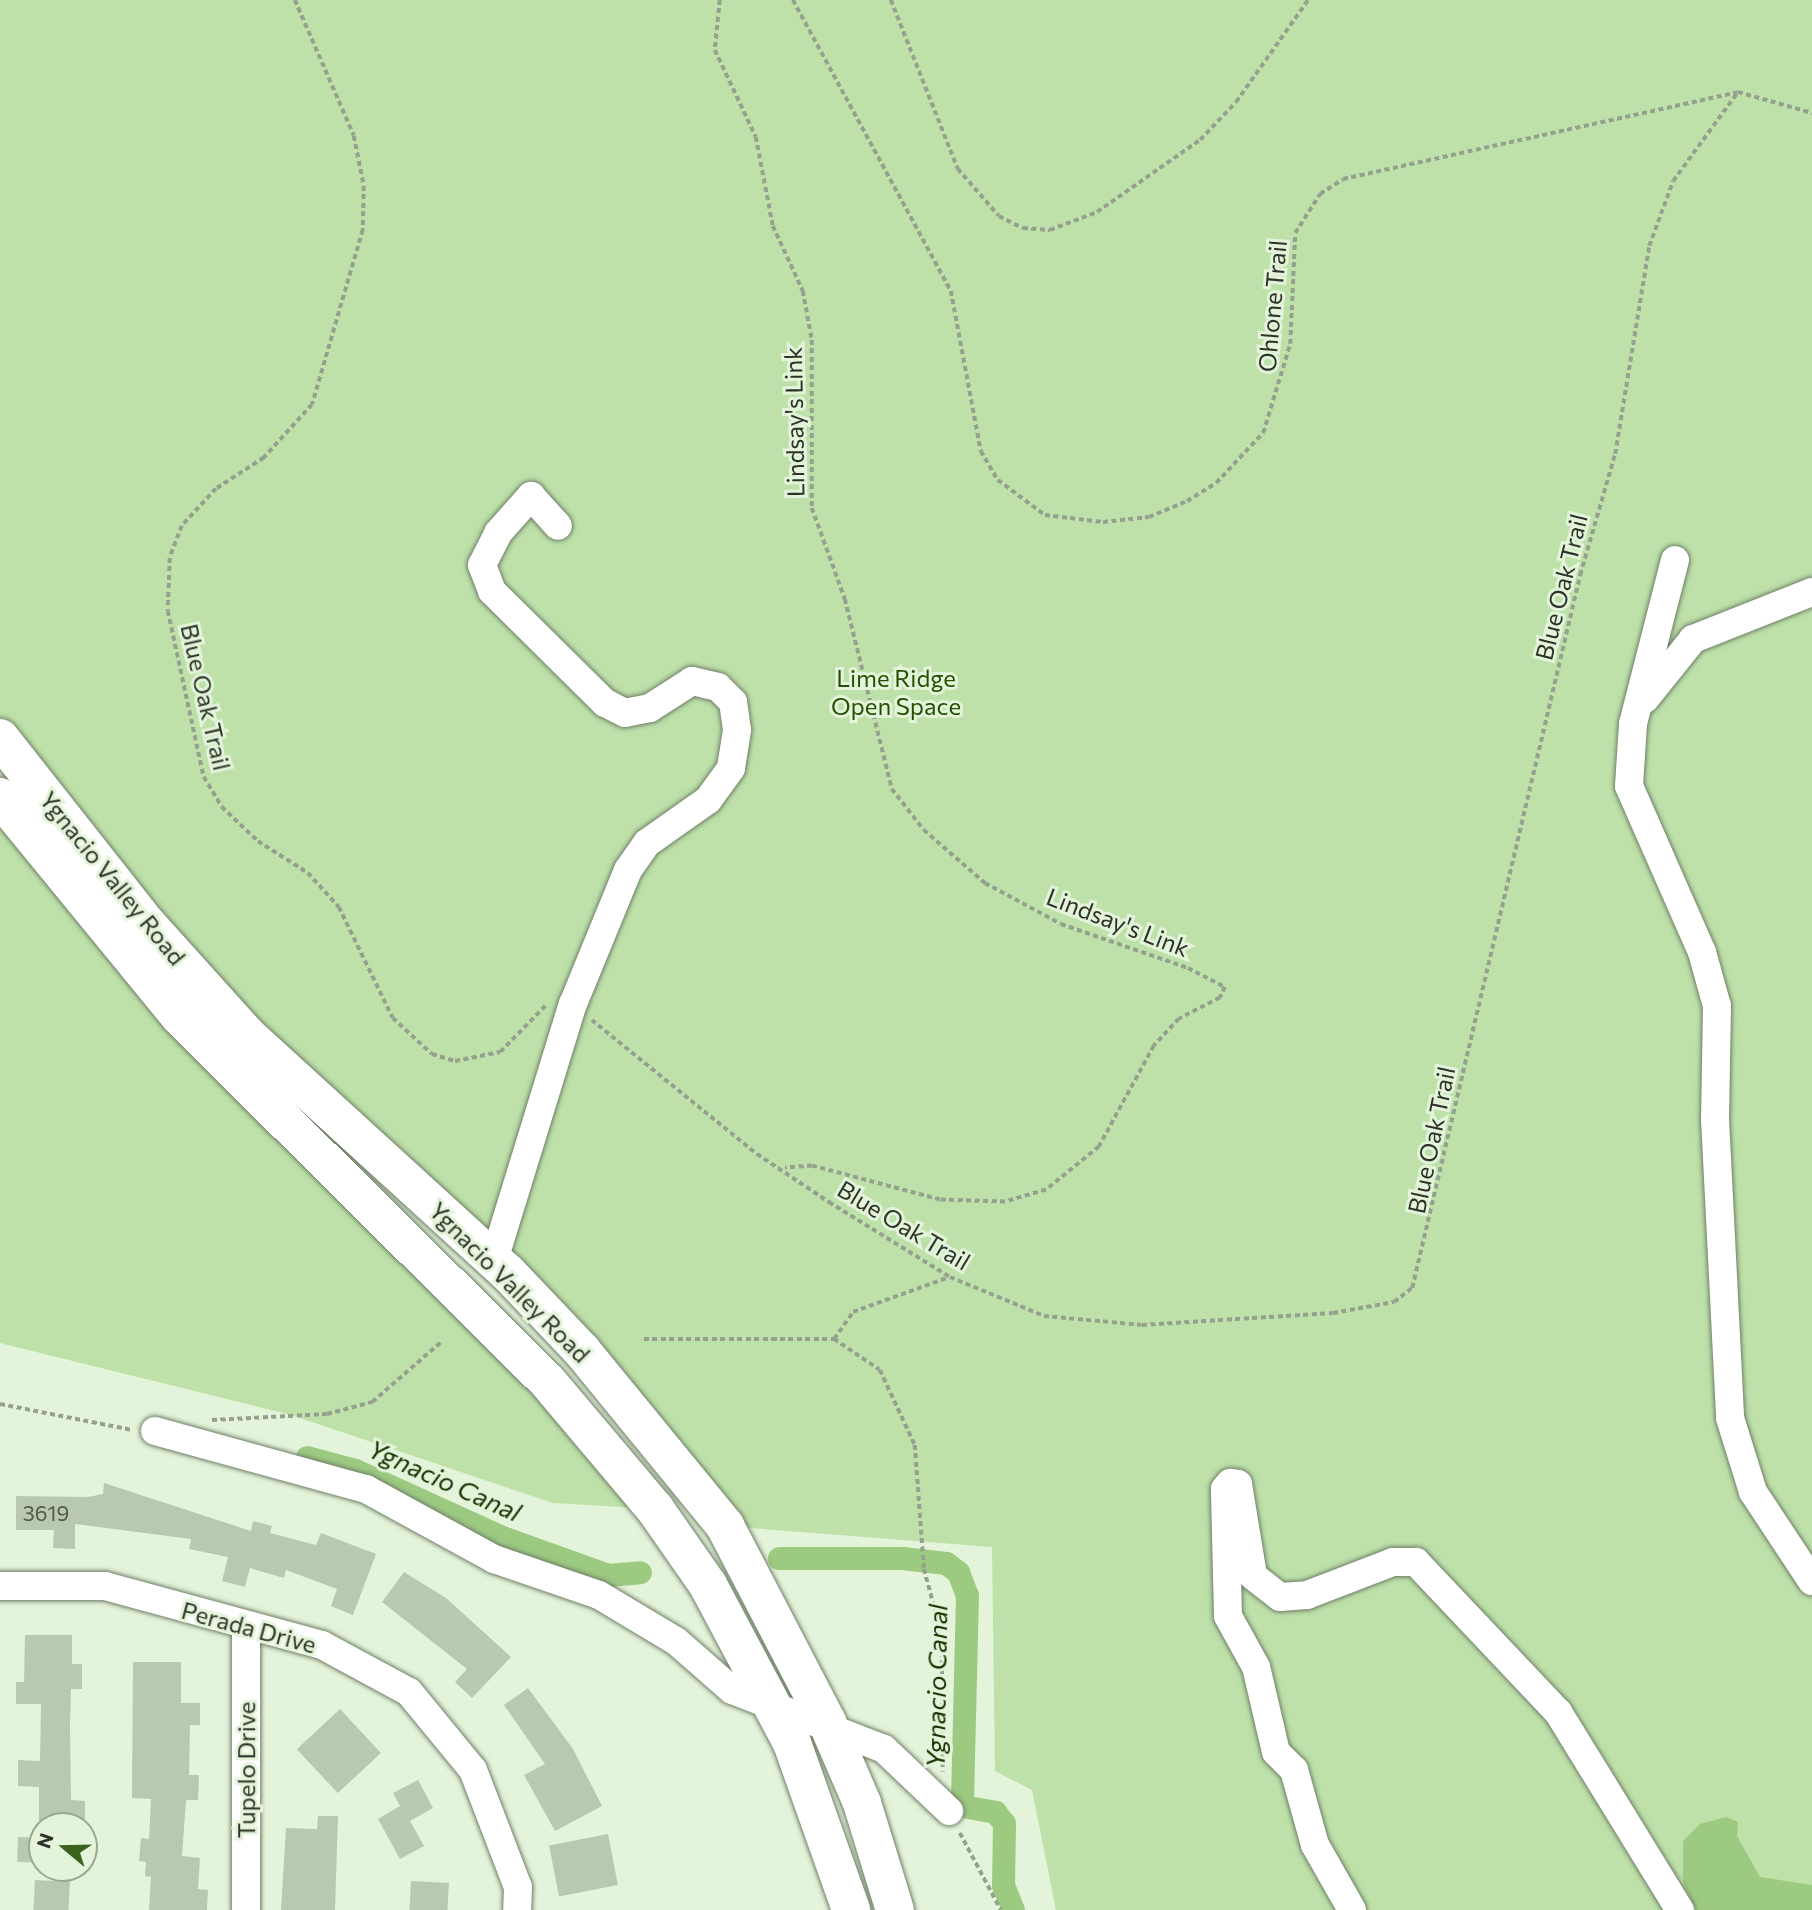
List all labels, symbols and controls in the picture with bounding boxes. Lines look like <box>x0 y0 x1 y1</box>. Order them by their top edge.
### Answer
street label: Ohlone Trail <box>1252 239 1292 373</box>
street label: Lindsay's Link <box>778 347 810 497</box>
street label: Blue Oak Trail <box>1529 511 1593 663</box>
street label: Blue Oak Trail <box>175 621 237 773</box>
park label: Lime Ridge Open Space <box>831 664 961 720</box>
street label: Ygnacio Valley Road <box>34 785 192 971</box>
street label: Lindsay's Link <box>1043 882 1193 962</box>
street label: Blue Oak Trail <box>1401 1064 1461 1216</box>
street label: Blue Oak Trail <box>832 1174 976 1276</box>
street label: Ygnacio Valley Road <box>424 1196 596 1368</box>
water label: Ygnacio Canal <box>364 1432 526 1528</box>
house number: 3619 <box>23 1500 69 1526</box>
street label: Perada Drive <box>179 1595 319 1659</box>
water label: Ygnacio Canal <box>919 1604 953 1768</box>
street label: Tupelo Drive <box>232 1702 260 1838</box>
north arrow <box>28 1812 98 1882</box>
text: N <box>31 1830 58 1851</box>

